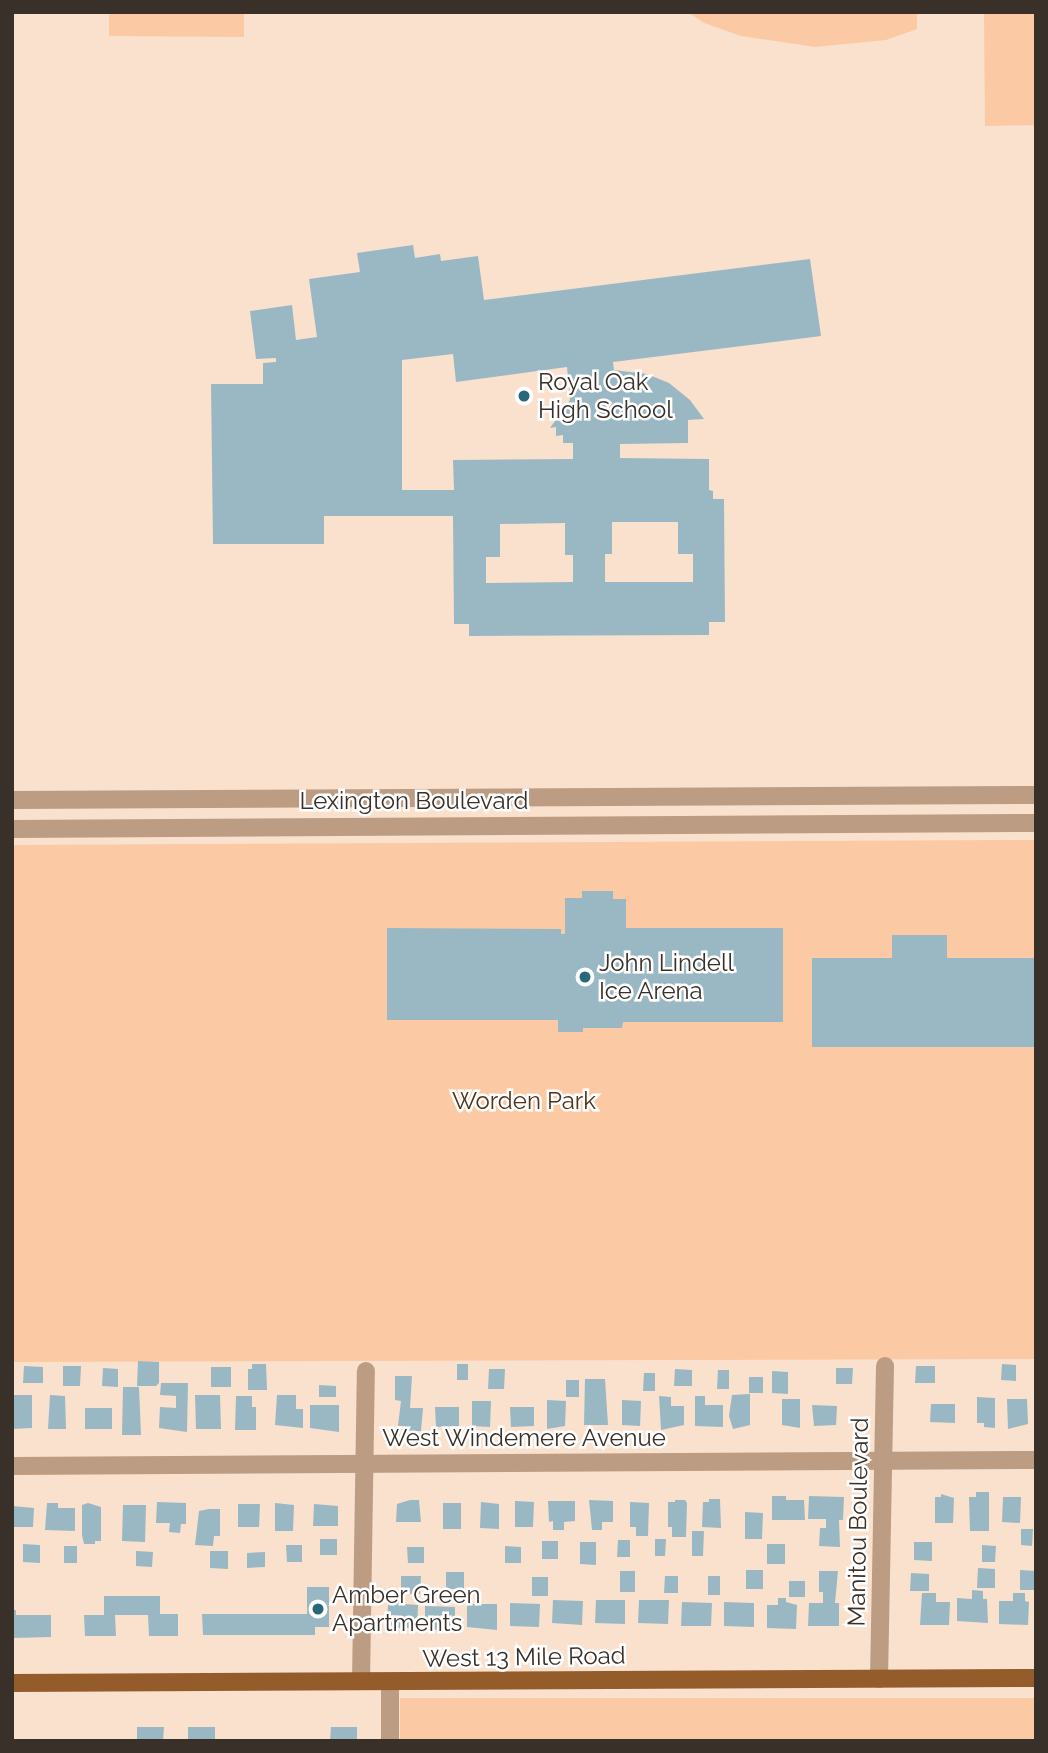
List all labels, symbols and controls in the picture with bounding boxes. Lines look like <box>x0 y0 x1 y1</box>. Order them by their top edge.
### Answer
place label: Royal Oak High School <box>538 368 673 424</box>
marker: Royal Oak High School <box>516 388 532 404</box>
street label: Lexington Boulevard <box>299 787 529 815</box>
place label: John Lindell Ice Arena <box>599 949 734 1005</box>
marker: John Lindell Ice Arena <box>577 969 593 985</box>
park label: Worden Park <box>452 1087 596 1115</box>
street label: Manitou Boulevard <box>842 1417 874 1627</box>
street label: West Windemere Avenue <box>381 1424 667 1452</box>
place label: Amber Green Apartments <box>332 1581 481 1637</box>
marker: Amber Green Apartments <box>310 1601 326 1617</box>
street label: West 13 Mile Road <box>422 1641 626 1673</box>

